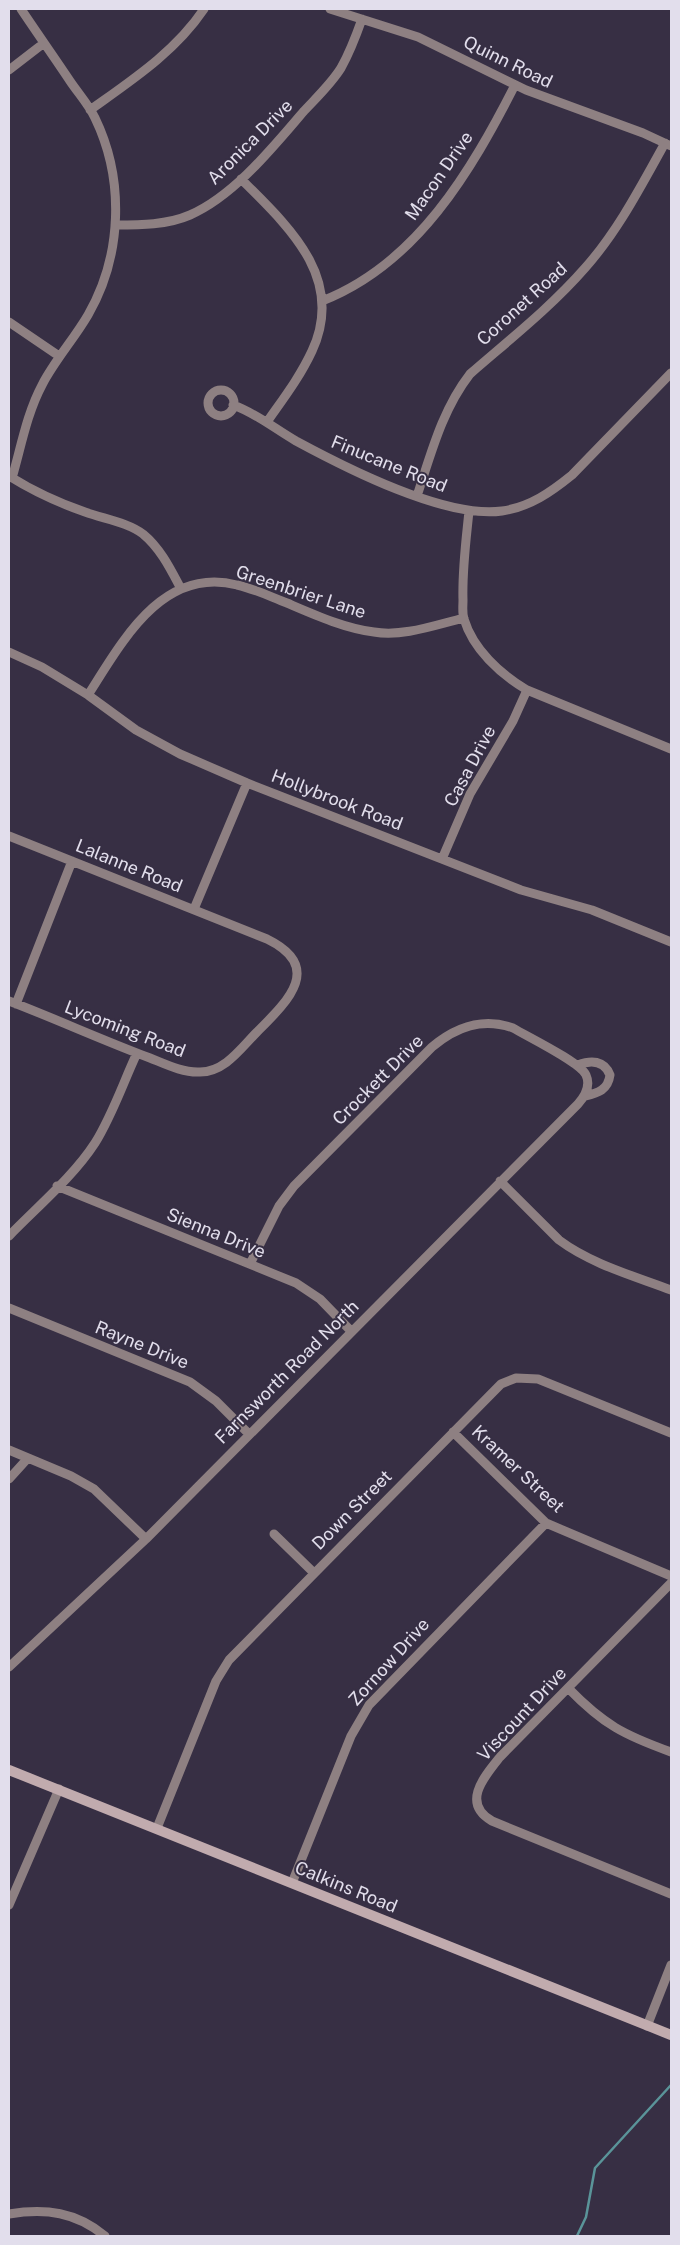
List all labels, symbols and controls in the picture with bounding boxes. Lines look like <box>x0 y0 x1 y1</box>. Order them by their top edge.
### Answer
street label: Quinn Road <box>460 31 556 92</box>
street label: Aronica Drive <box>203 95 297 189</box>
street label: Macon Drive <box>400 127 477 224</box>
street label: Coronet Road <box>472 258 571 350</box>
street label: Finucane Road <box>328 431 450 496</box>
street label: Greenbrier Lane <box>234 561 369 622</box>
street label: Casa Drive <box>439 722 500 810</box>
street label: Hollybrook Road <box>269 765 406 834</box>
street label: Lalanne Road <box>73 835 186 896</box>
street label: Lycoming Road <box>62 996 189 1061</box>
street label: Crockett Drive <box>328 1030 427 1129</box>
street label: Sienna Drive <box>164 1203 269 1262</box>
street label: Farnsworth Road North <box>211 1296 363 1448</box>
street label: Rayne Drive <box>92 1316 192 1373</box>
street label: Kramer Street <box>468 1420 569 1517</box>
street label: Down Street <box>307 1465 396 1554</box>
street label: Zornow Drive <box>344 1614 433 1710</box>
street label: Viscount Drive <box>473 1662 570 1765</box>
street label: Calkins Road <box>292 1856 400 1917</box>

